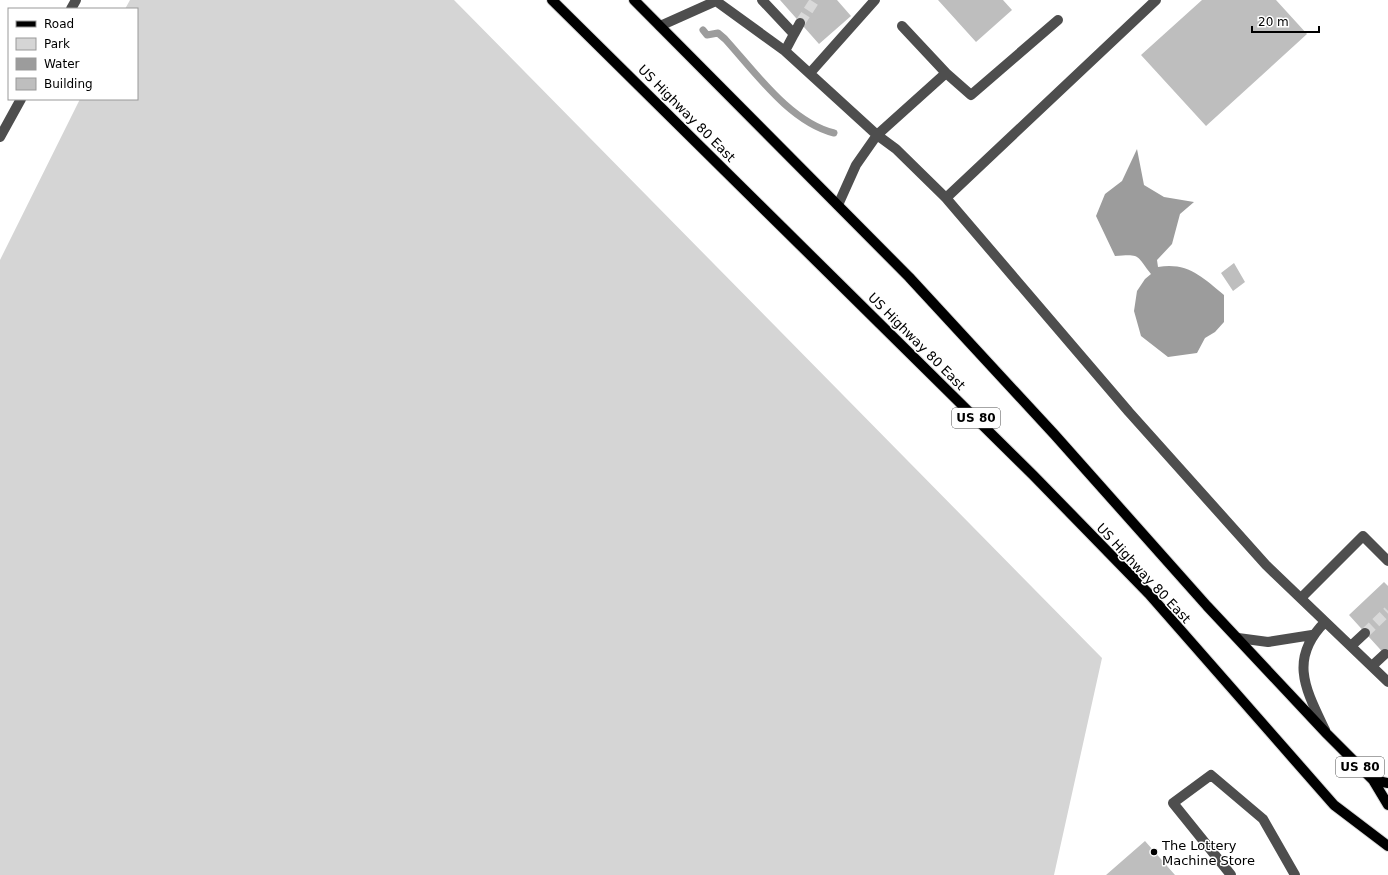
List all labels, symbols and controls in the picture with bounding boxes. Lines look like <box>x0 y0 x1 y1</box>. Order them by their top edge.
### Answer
legend <box>8 8 138 100</box>
scale bar <box>1252 8 1319 34</box>
text: 20 m <box>1258 15 1289 29</box>
text: Road <box>44 17 74 31</box>
text: Park <box>44 37 70 51</box>
text: Water <box>44 57 80 71</box>
street label: US Highway 80 East <box>635 62 738 165</box>
text: Building <box>44 77 93 91</box>
street label: US Highway 80 East <box>865 290 968 393</box>
road number: US 80 <box>952 408 1000 428</box>
street label: US Highway 80 East <box>1093 520 1194 626</box>
road number: US 80 <box>1336 757 1384 777</box>
place label: The Lottery Machine Store <box>1161 838 1255 868</box>
marker: The Lottery Machine Store <box>1149 847 1159 857</box>

